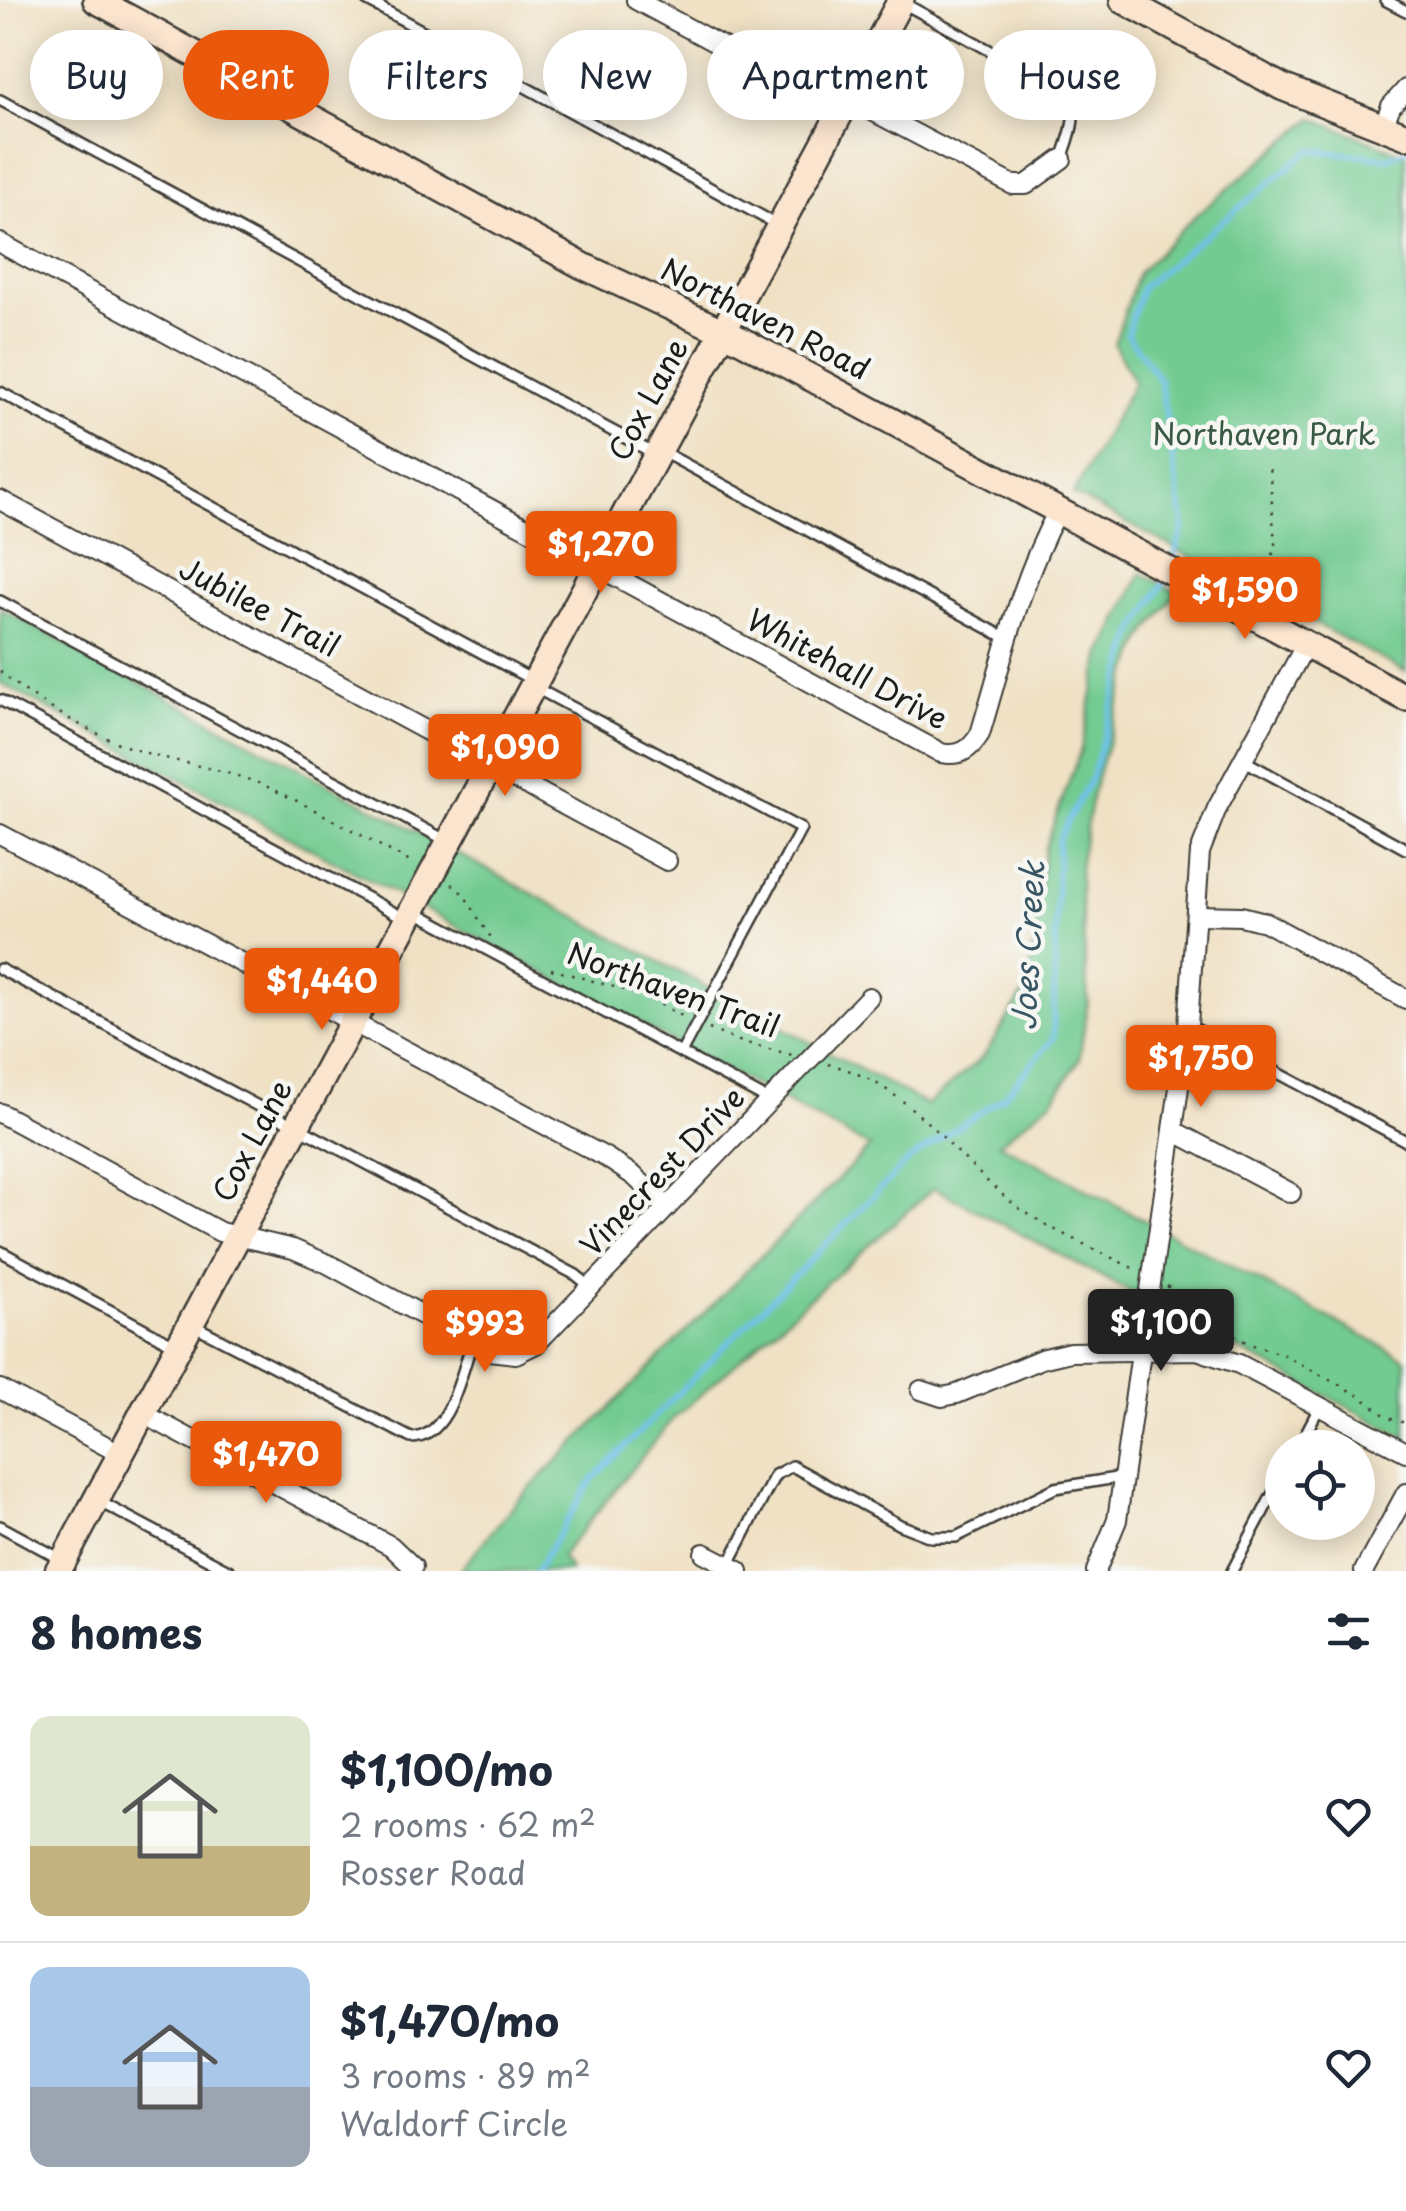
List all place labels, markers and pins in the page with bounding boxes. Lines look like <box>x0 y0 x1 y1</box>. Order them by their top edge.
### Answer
pin: $1,270 <box>520 511 682 596</box>
pin: $1,590 <box>1164 557 1326 642</box>
pin: $1,090 <box>424 714 586 799</box>
pin: $1,440 <box>241 948 403 1033</box>
pin: $1,750 <box>1120 1025 1282 1110</box>
pin: $1,100 <box>1080 1289 1242 1374</box>
pin: $993 <box>426 1290 544 1375</box>
pin: $1,470 <box>185 1421 347 1506</box>

